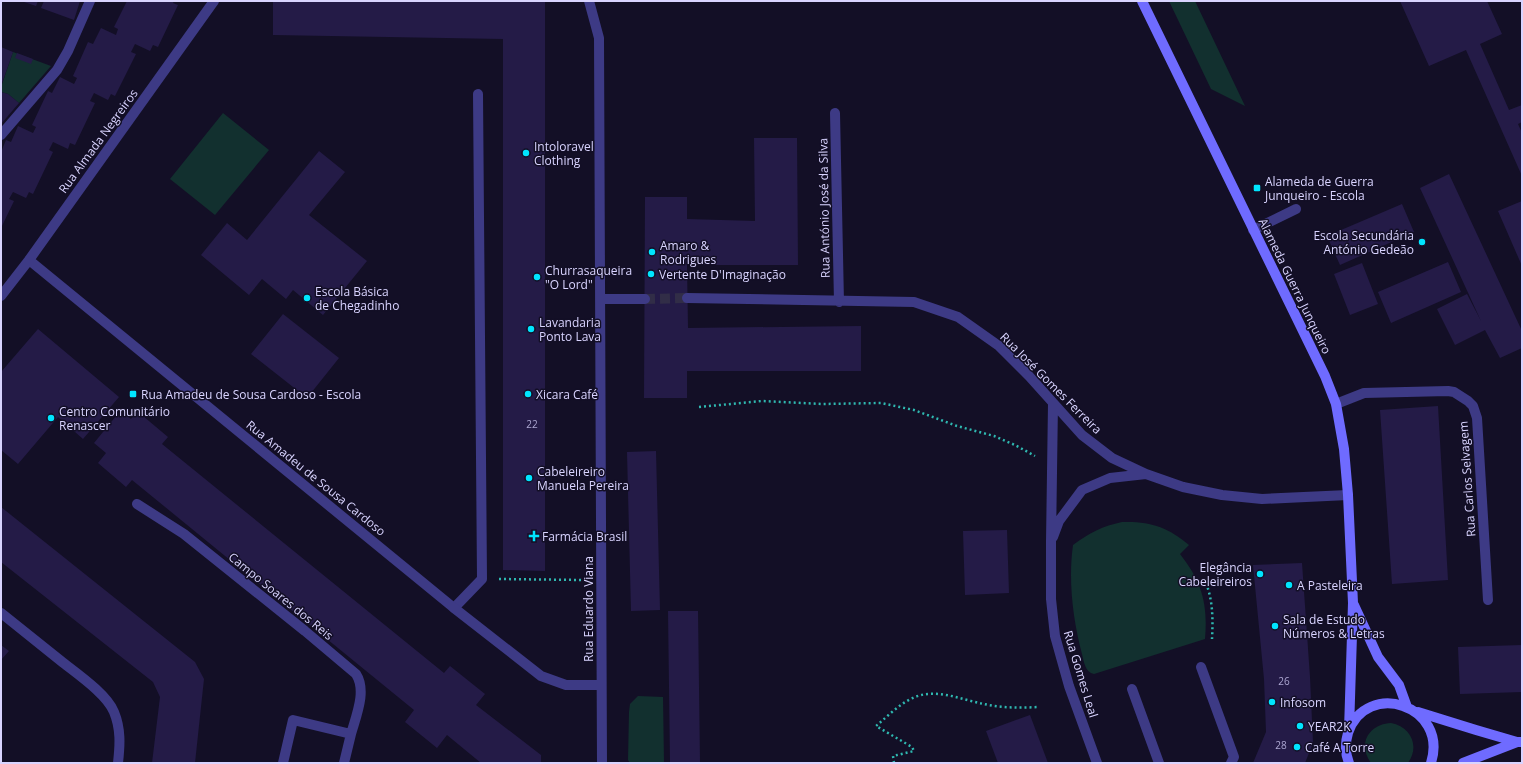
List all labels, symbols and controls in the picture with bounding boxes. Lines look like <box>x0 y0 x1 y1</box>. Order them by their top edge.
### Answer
street label: Rua Almada Negreiros <box>54 85 142 197</box>
place label: Intoloravel Clothing <box>534 138 594 169</box>
street label: Rua António José da Silva <box>814 138 834 278</box>
marker: Intoloravel Clothing <box>521 148 531 158</box>
place label: Alameda de Guerra Junqueiro - Escola <box>1264 173 1374 204</box>
marker: Alameda de Guerra Junqueiro - Escola <box>1252 183 1262 193</box>
street label: Alameda Guerra Junqueiro <box>1255 215 1335 357</box>
place label: Escola Secundária António Gedeão <box>1313 227 1414 258</box>
place label: Amaro & Rodrigues <box>660 237 717 268</box>
marker: Escola Secundária António Gedeão <box>1417 237 1427 247</box>
marker: Amaro & Rodrigues <box>647 247 657 257</box>
place label: Churrasaqueira "O Lord" <box>545 262 632 293</box>
place label: Vertente D'Imaginação <box>659 266 786 283</box>
marker: Vertente D'Imaginação <box>646 269 656 279</box>
marker: Churrasaqueira "O Lord" <box>532 272 542 282</box>
place label: Escola Básica de Chegadinho <box>315 283 399 314</box>
marker: Escola Básica de Chegadinho <box>302 293 312 303</box>
place label: Lavandaria Ponto Lava <box>539 314 601 345</box>
marker: Lavandaria Ponto Lava <box>526 324 536 334</box>
street label: Rua José Gomes Ferreira <box>996 328 1106 438</box>
place label: Rua Amadeu de Sousa Cardoso - Escola <box>141 386 361 403</box>
place label: Xicara Café <box>536 386 598 403</box>
marker: Rua Amadeu de Sousa Cardoso - Escola <box>128 389 138 399</box>
marker: Xicara Café <box>523 389 533 399</box>
place label: Centro Comunitário Renascer <box>59 403 170 434</box>
marker: Centro Comunitário Renascer <box>46 413 56 423</box>
street label: Rua Amadeu de Sousa Cardoso <box>243 416 389 540</box>
house number: 22 <box>526 417 538 431</box>
street label: Rua Carlos Selvagem <box>1454 420 1480 538</box>
place label: Cabeleireiro Manuela Pereira <box>537 463 629 494</box>
marker: Cabeleireiro Manuela Pereira <box>524 473 534 483</box>
place label: Farmácia Brasil <box>542 528 627 545</box>
marker: Farmácia Brasil <box>529 531 539 541</box>
street label: Campo Soares dos Reis <box>225 548 337 644</box>
street label: Rua Eduardo Viana <box>580 556 597 662</box>
place label: Elegância Cabeleireiros <box>1178 559 1252 590</box>
marker: Elegância Cabeleireiros <box>1255 569 1265 579</box>
place label: A Pasteleira <box>1297 577 1363 594</box>
marker: A Pasteleira <box>1284 580 1294 590</box>
place label: Sala de Estudo Números & Letras <box>1283 611 1385 642</box>
marker: Sala de Estudo Números & Letras <box>1270 621 1280 631</box>
street label: Rua Gomes Leal <box>1060 629 1102 719</box>
house number: 26 <box>1278 674 1290 688</box>
place label: Infosom <box>1280 694 1326 711</box>
marker: Infosom <box>1267 697 1277 707</box>
place label: YEAR2K <box>1308 718 1351 735</box>
marker: YEAR2K <box>1295 721 1305 731</box>
house number: 28 <box>1275 738 1287 752</box>
place label: Café A Torre <box>1305 739 1374 756</box>
marker: Café A Torre <box>1292 742 1302 752</box>

